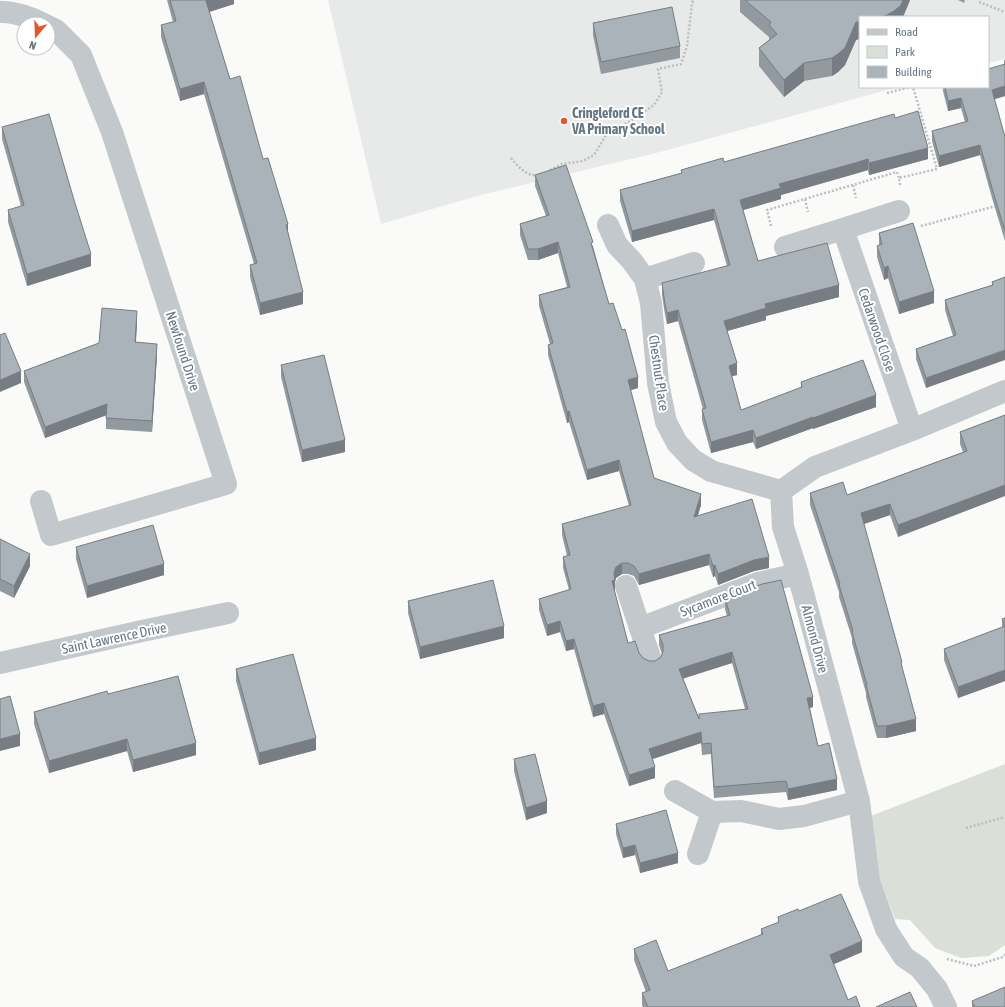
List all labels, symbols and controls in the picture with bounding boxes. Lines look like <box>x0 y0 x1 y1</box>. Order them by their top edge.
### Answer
north arrow <box>16 16 56 56</box>
legend <box>859 16 989 88</box>
text: Road <box>895 25 918 39</box>
text: N <box>28 39 38 52</box>
text: Park <box>895 45 916 59</box>
text: Building <box>895 65 933 79</box>
place label: Cringleford CE VA Primary School <box>571 105 665 137</box>
marker: Cringleford CE VA Primary School <box>559 116 569 126</box>
street label: Cedarwood Close <box>855 286 899 374</box>
street label: Newfound Drive <box>163 309 203 393</box>
street label: Chestnut Place <box>646 334 672 412</box>
street label: Sycamore Court <box>678 576 758 620</box>
street label: Almond Drive <box>798 603 832 675</box>
street label: Saint Lawrence Drive <box>60 619 168 657</box>

